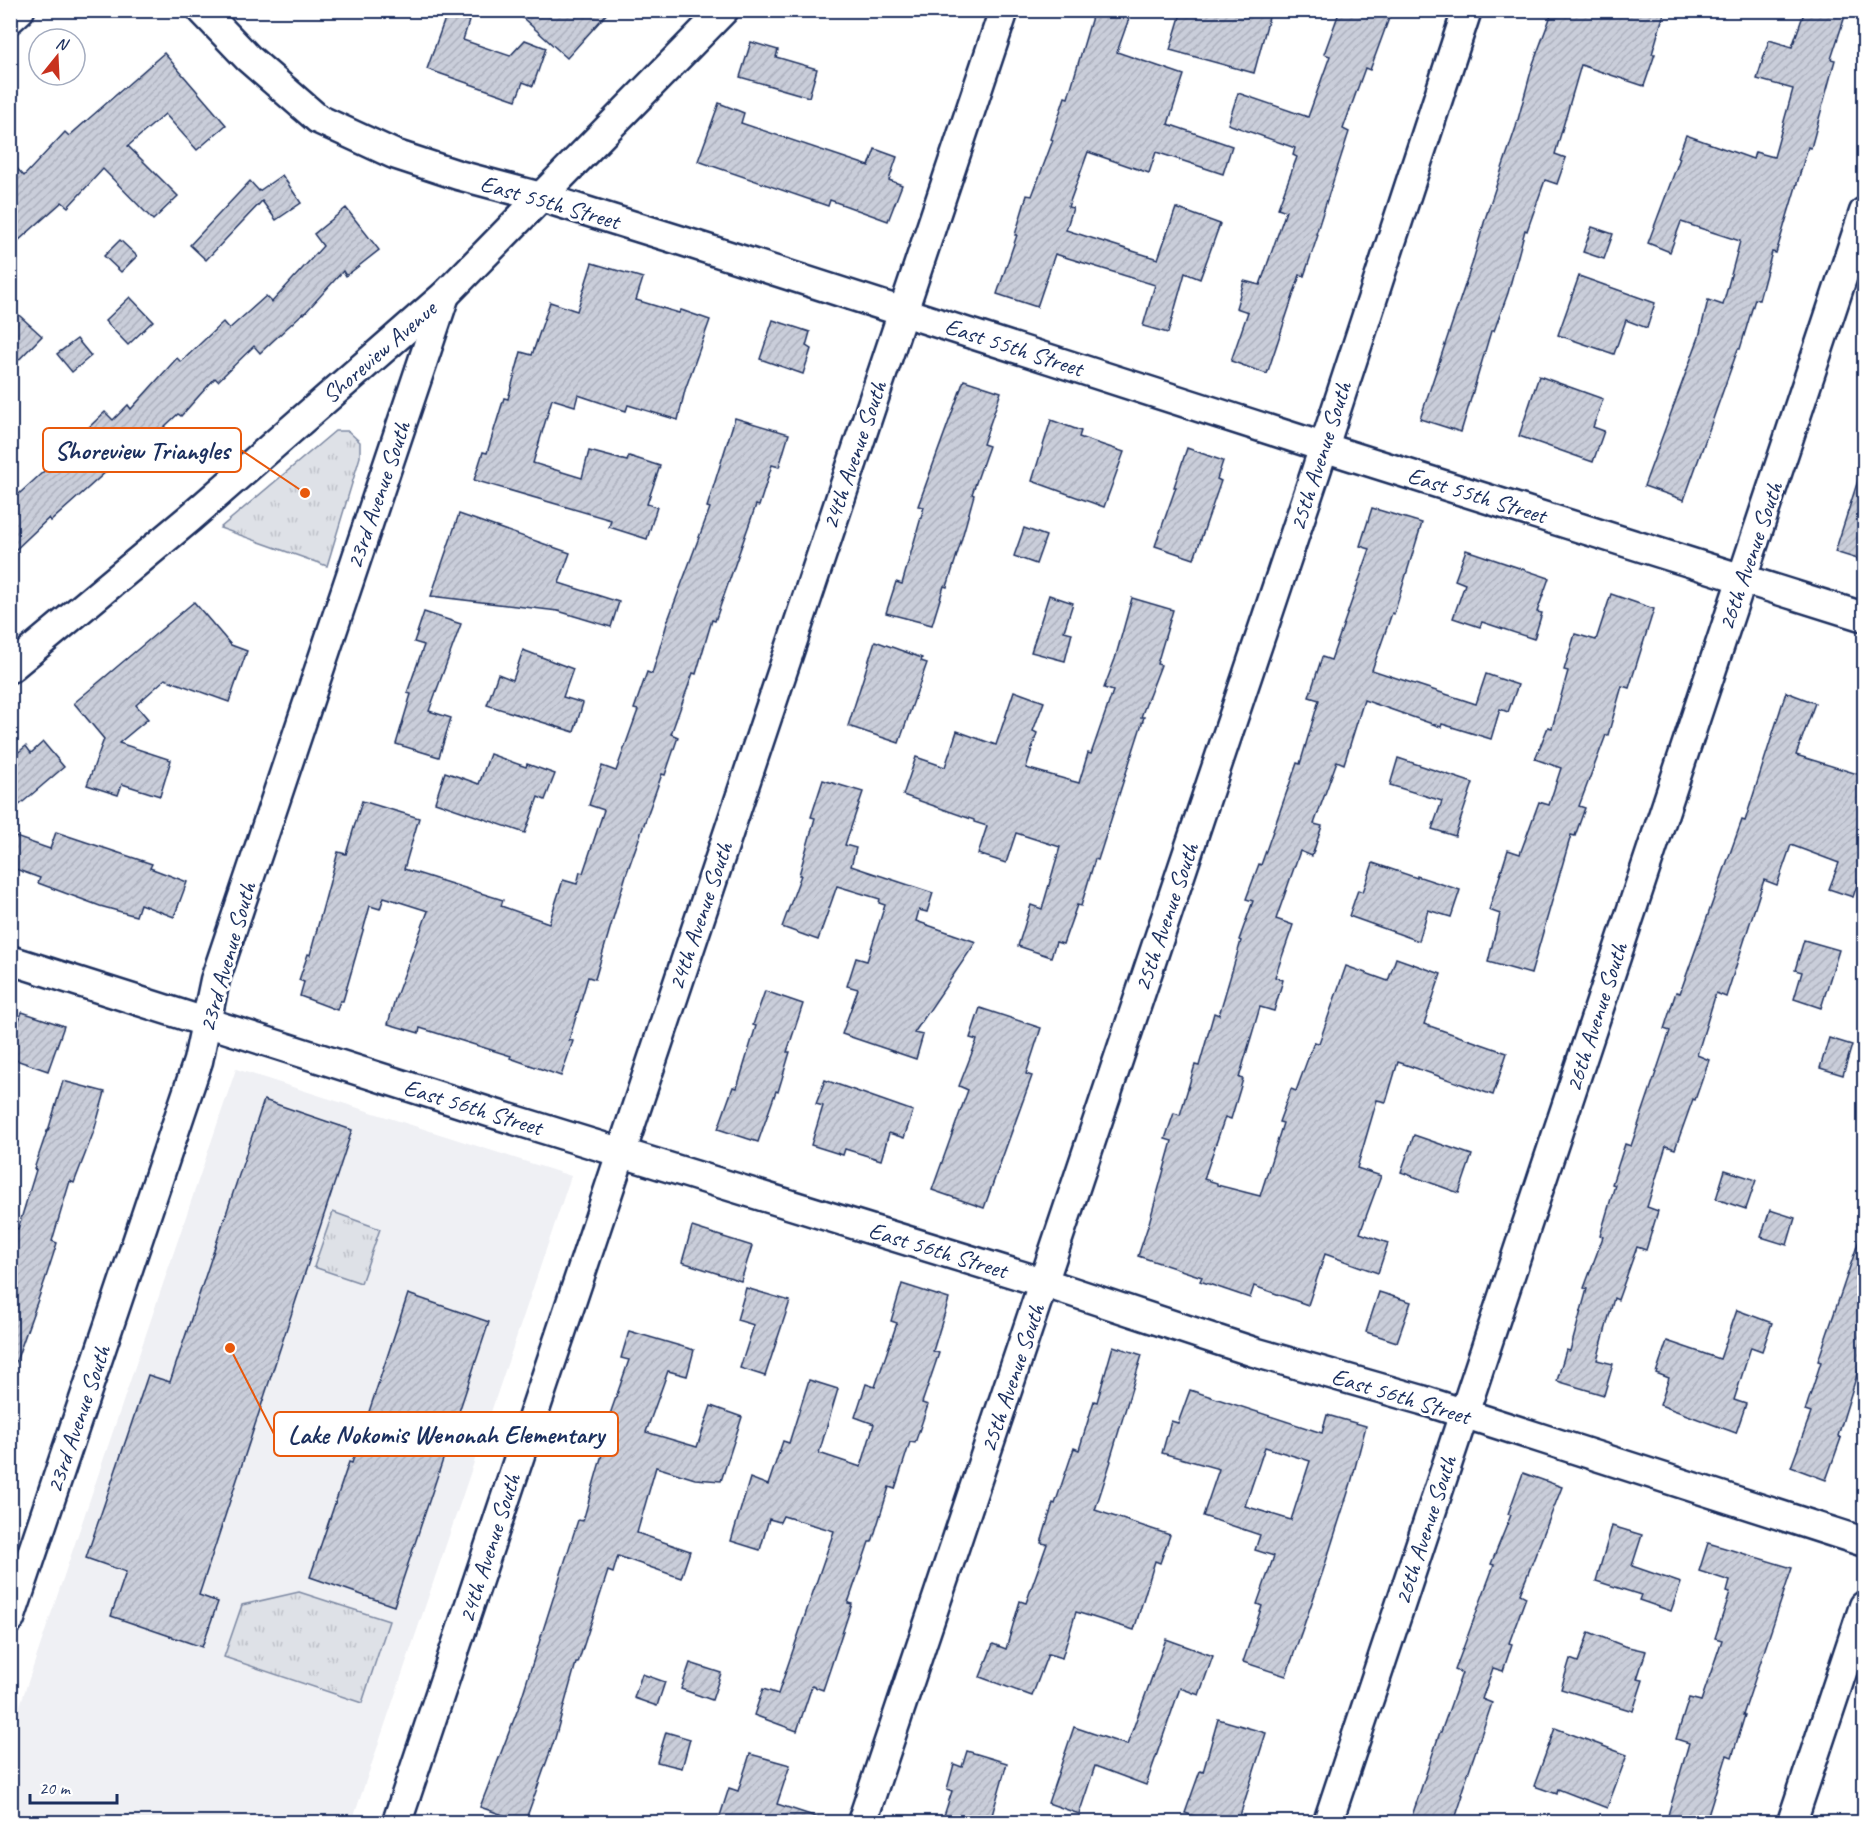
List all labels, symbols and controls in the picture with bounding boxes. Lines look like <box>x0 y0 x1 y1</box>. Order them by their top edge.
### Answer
north arrow <box>27 27 87 87</box>
text: N <box>54 33 72 56</box>
street label: East 55th Street <box>477 168 625 237</box>
street label: Shoreview Avenue <box>316 293 444 410</box>
street label: East 55th Street <box>941 311 1089 384</box>
street label: 24th Avenue South <box>815 376 894 533</box>
street label: 25th Avenue South <box>1282 377 1359 534</box>
street label: 23rd Avenue South <box>339 416 418 573</box>
callout: Shoreview Triangles <box>43 428 241 472</box>
text: Shoreview Triangles <box>54 434 232 467</box>
street label: East 55th Street <box>1404 460 1552 531</box>
street label: 26th Avenue South <box>1711 477 1790 634</box>
street label: 24th Avenue South <box>661 837 740 994</box>
street label: 25th Avenue South <box>1127 838 1206 995</box>
street label: 23rd Avenue South <box>191 878 263 1035</box>
street label: 26th Avenue South <box>1558 938 1635 1095</box>
street label: East 56th Street <box>400 1072 548 1143</box>
street label: East 56th Street <box>865 1215 1013 1286</box>
street label: 25th Avenue South <box>973 1299 1052 1456</box>
street label: 23rd Avenue South <box>39 1340 118 1497</box>
street label: East 56th Street <box>1328 1361 1476 1432</box>
callout: Lake Nokomis Wenonah Elementary <box>274 1412 618 1456</box>
text: Lake Nokomis Wenonah Elementary <box>288 1418 607 1451</box>
street label: 26th Avenue South <box>1387 1451 1464 1608</box>
street label: 24th Avenue South <box>451 1469 528 1626</box>
scale bar <box>30 1767 117 1805</box>
text: 20 m <box>39 1777 72 1799</box>

